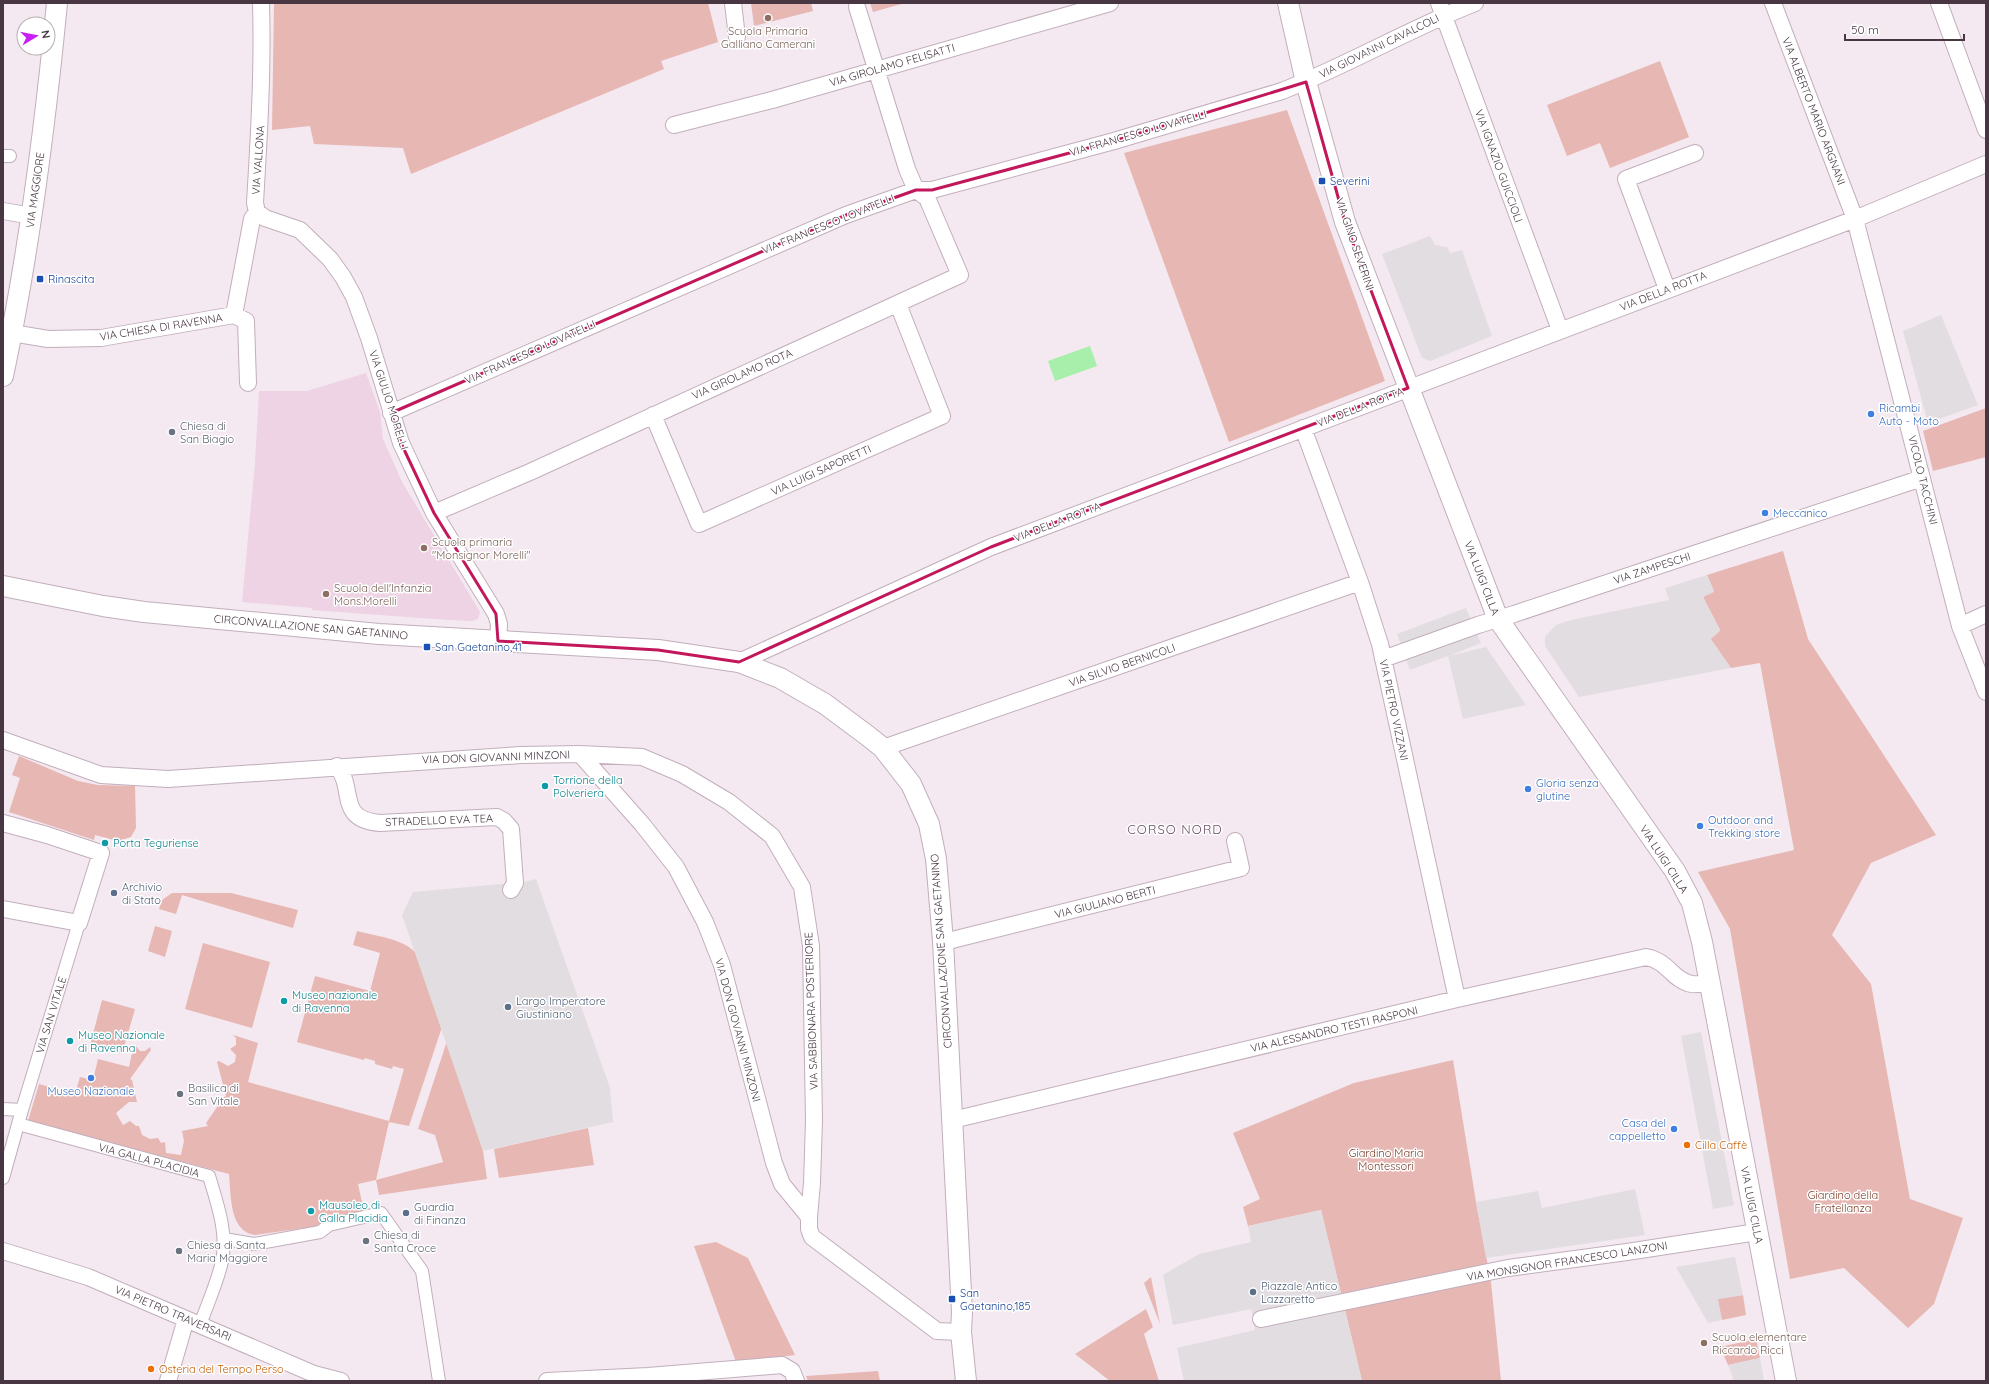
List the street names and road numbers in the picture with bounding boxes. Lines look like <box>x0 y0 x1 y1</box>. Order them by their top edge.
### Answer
street label: VIA GIOVANNI CAVALCOLI <box>1317 11 1441 81</box>
street label: VIA ALBERTO MARIO ARGNANI <box>1779 35 1849 187</box>
street label: VIA GIROLAMO FELISATTI <box>828 40 956 90</box>
street label: VIA FRANCESCO LOVATELLI <box>1068 107 1208 159</box>
street label: VIA IGNAZIO GUICCIOLI <box>1472 108 1526 224</box>
street label: VIA VALLONA <box>249 125 267 195</box>
street label: VIA MAGGIORE <box>23 151 47 229</box>
street label: VIA FRANCESCO LOVATELLI <box>760 191 896 257</box>
street label: VIA GINO SEVERINI <box>1333 196 1377 292</box>
street label: VIA DELLA ROTTA <box>1618 268 1708 314</box>
street label: VIA CHIESA DI RAVENNA <box>98 310 224 344</box>
street label: VIA FRANCESCO LOVATELLI <box>462 317 598 387</box>
street label: VIA GIROLAMO ROTA <box>690 346 794 402</box>
street label: VIA GIULIO MORELLI <box>366 348 412 452</box>
street label: VIA DELLA ROTTA <box>1315 384 1405 430</box>
street label: VICOLO TACCHINI <box>1905 434 1941 526</box>
street label: VIA LUIGI SAPORETTI <box>769 442 873 498</box>
street label: VIA DELLA ROTTA <box>1012 499 1102 545</box>
street label: VIA LUIGI CILLA <box>1461 539 1503 617</box>
street label: VIA ZAMPESCHI <box>1612 549 1692 587</box>
street label: CIRCONVALLAZIONE SAN GAETANINO <box>213 612 409 642</box>
street label: VIA SILVIO BERNICOLI <box>1067 640 1177 690</box>
street label: VIA PIETRO VIZZANI <box>1376 658 1412 762</box>
street label: VIA DON GIOVANNI MINZONI <box>422 747 570 767</box>
street label: STRADELLO EVA TEA <box>385 811 493 829</box>
street label: VIA LUIGI CILLA <box>1637 822 1691 896</box>
street label: CIRCONVALLAZIONE SAN GAETANINO <box>927 853 955 1049</box>
street label: VIA GIULIANO BERTI <box>1053 883 1157 921</box>
street label: VIA SABBIONARA POSTERIORE <box>801 932 821 1090</box>
street label: VIA DON GIOVANNI MINZONI <box>712 957 764 1103</box>
street label: VIA SAN VITALE <box>33 975 69 1055</box>
street label: VIA ALESSANDRO TESTI RASPONI <box>1249 1003 1419 1055</box>
street label: VIA GALLA PLACIDIA <box>97 1140 201 1180</box>
street label: VIA LUIGI CILLA <box>1738 1165 1766 1245</box>
street label: VIA MONSIGNOR FRANCESCO LANZONI <box>1466 1238 1668 1284</box>
street label: VIA PIETRO TRAVERSARI <box>112 1282 234 1344</box>

